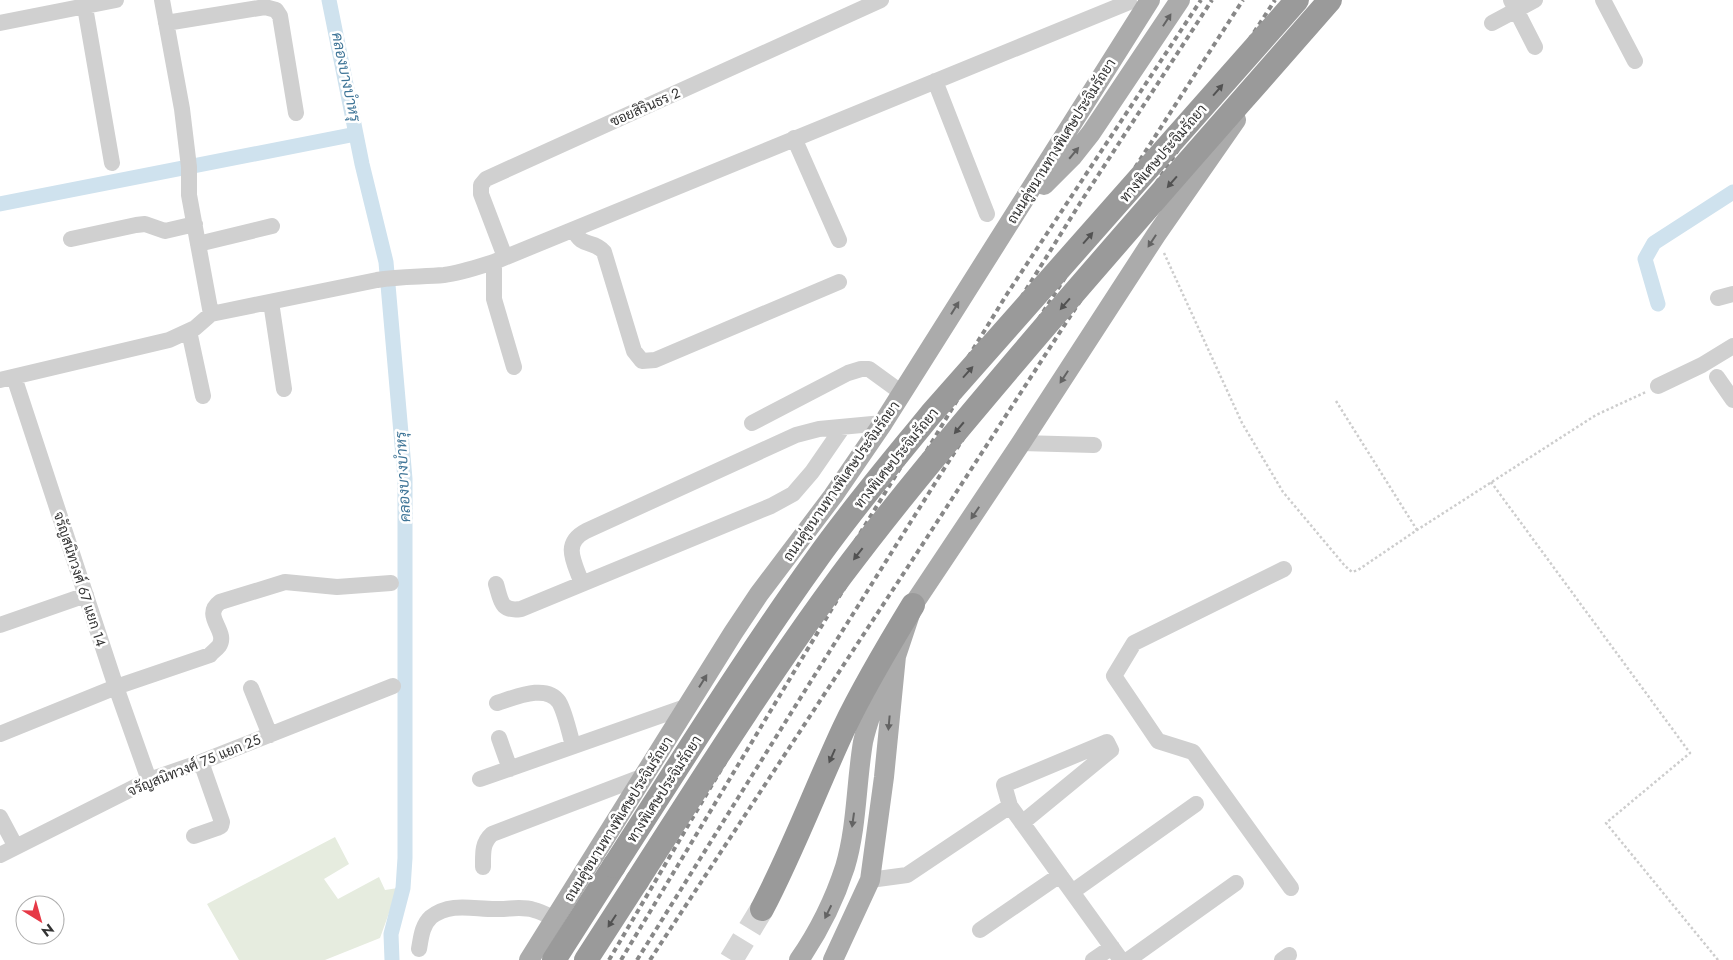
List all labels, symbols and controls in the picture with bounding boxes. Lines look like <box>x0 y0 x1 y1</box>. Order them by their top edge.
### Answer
one-way arrow <box>1162 13 1172 27</box>
water label: คลองบางบำหรุ <box>326 30 366 124</box>
street label: ถนนคู่ขนานทางพิเศษประจิมรัถยา <box>1002 54 1120 228</box>
street label: ซอยสิรินธร 2 <box>607 83 683 131</box>
one-way arrow <box>1213 83 1224 96</box>
street label: ทางพิเศษประจิมรัถยา <box>1115 100 1211 206</box>
one-way arrow <box>1068 148 1080 160</box>
one-way arrow <box>1166 175 1177 188</box>
one-way arrow <box>1082 232 1094 244</box>
one-way arrow <box>1148 234 1157 247</box>
one-way arrow <box>1060 298 1071 310</box>
one-way arrow <box>951 302 960 315</box>
one-way arrow <box>963 366 974 379</box>
one-way arrow <box>1059 370 1069 384</box>
street label: ถนนคู่ขนานทางพิเศษประจิมรัถยา <box>778 397 904 565</box>
street label: ทางพิเศษประจิมรัถยา <box>849 403 943 513</box>
one-way arrow <box>954 421 965 434</box>
water label: คลองบางบำหรุ <box>390 430 416 523</box>
one-way arrow <box>970 506 980 520</box>
street label: จรัญสนิทวงศ์ 67 แยก 14 <box>49 509 111 649</box>
one-way arrow <box>852 548 863 561</box>
one-way arrow <box>698 675 708 688</box>
one-way arrow <box>885 716 893 732</box>
street label: จรัญสนิทวงศ์ 75 แยก 25 <box>124 729 264 801</box>
street label: ทางพิเศษประจิมรัถยา <box>622 731 706 847</box>
street label: ถนนคู่ขนานทางพิเศษประจิมรัถยา <box>559 732 677 906</box>
one-way arrow <box>827 749 835 763</box>
one-way arrow <box>849 813 857 829</box>
north arrow <box>15 895 65 945</box>
one-way arrow <box>823 905 832 920</box>
one-way arrow <box>607 914 617 927</box>
text: N <box>37 919 58 942</box>

